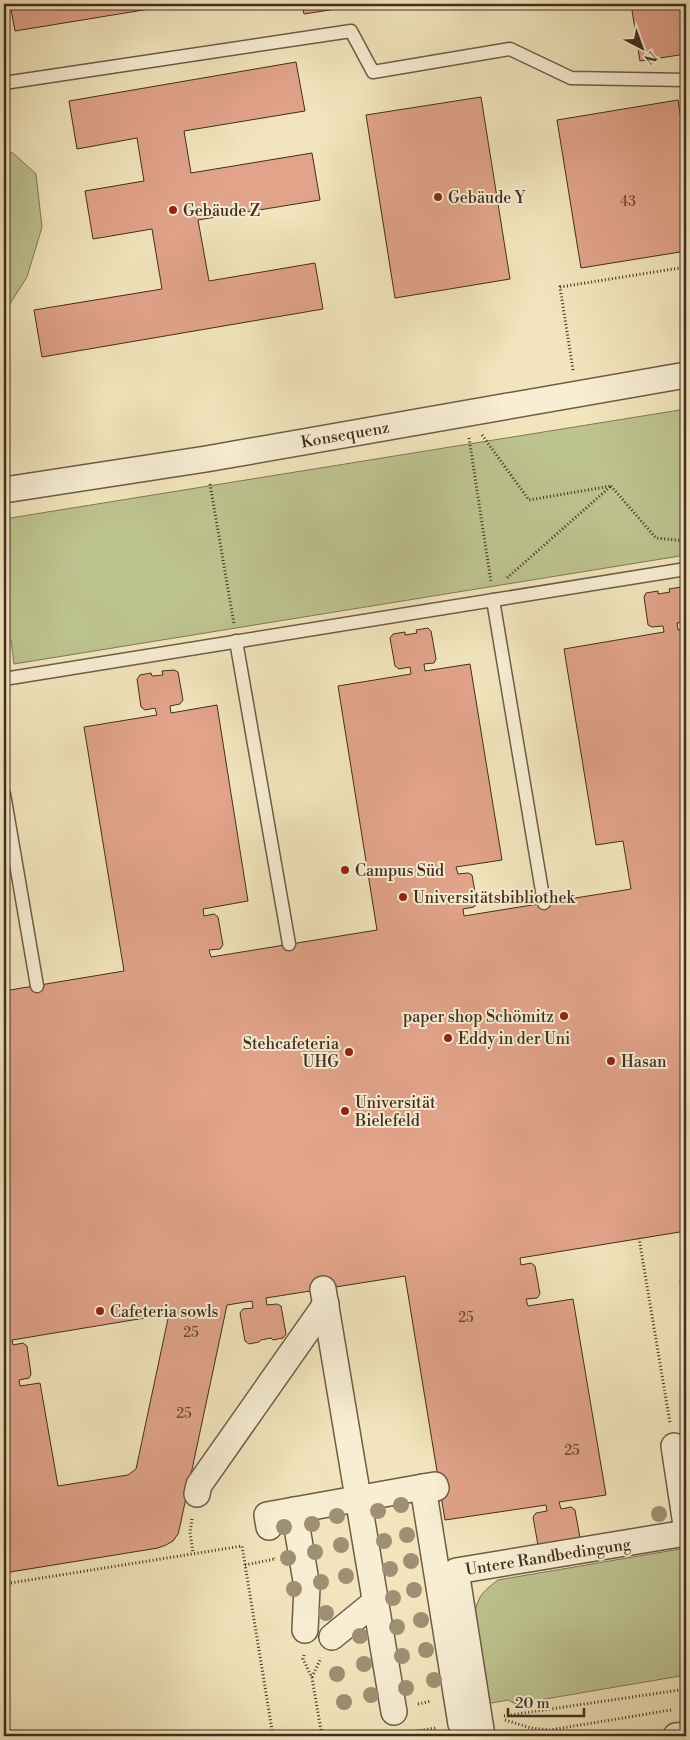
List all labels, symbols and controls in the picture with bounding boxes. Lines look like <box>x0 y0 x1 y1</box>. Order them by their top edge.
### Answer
north arrow <box>618 22 668 72</box>
text: N <box>640 47 660 67</box>
place label: Gebäude Y <box>448 188 527 208</box>
marker: Gebäude Y <box>432 191 444 203</box>
house number: 43 <box>620 193 636 211</box>
place label: Gebäude Z <box>183 201 260 221</box>
marker: Gebäude Z <box>167 204 179 216</box>
street label: Konsequenz <box>299 417 391 453</box>
place label: Campus Süd <box>355 861 444 881</box>
marker: Campus Süd <box>339 864 351 876</box>
place label: Universitätsbibliothek <box>413 888 577 908</box>
marker: Universitätsbibliothek <box>397 891 409 903</box>
place label: paper shop Schömitz <box>403 1007 554 1027</box>
marker: paper shop Schömitz <box>558 1010 570 1022</box>
place label: Eddy in der Uni <box>458 1029 570 1049</box>
marker: Eddy in der Uni <box>442 1032 454 1044</box>
place label: Stehcafeteria UHG <box>243 1034 340 1072</box>
marker: Stehcafeteria UHG <box>343 1046 355 1058</box>
place label: Hasan <box>621 1052 667 1072</box>
marker: Hasan <box>605 1055 617 1067</box>
place label: Universität Bielefeld <box>354 1093 436 1131</box>
marker: Universität Bielefeld <box>339 1105 351 1117</box>
place label: Cafeteria sowls <box>110 1302 219 1322</box>
marker: Cafeteria sowls <box>94 1305 106 1317</box>
house number: 25 <box>458 1309 474 1327</box>
house number: 25 <box>183 1324 199 1342</box>
house number: 25 <box>176 1405 192 1423</box>
house number: 25 <box>564 1442 580 1460</box>
street label: Untere Randbedingung <box>464 1534 633 1580</box>
scale bar <box>508 1685 584 1717</box>
text: 20 m <box>515 1694 550 1713</box>

